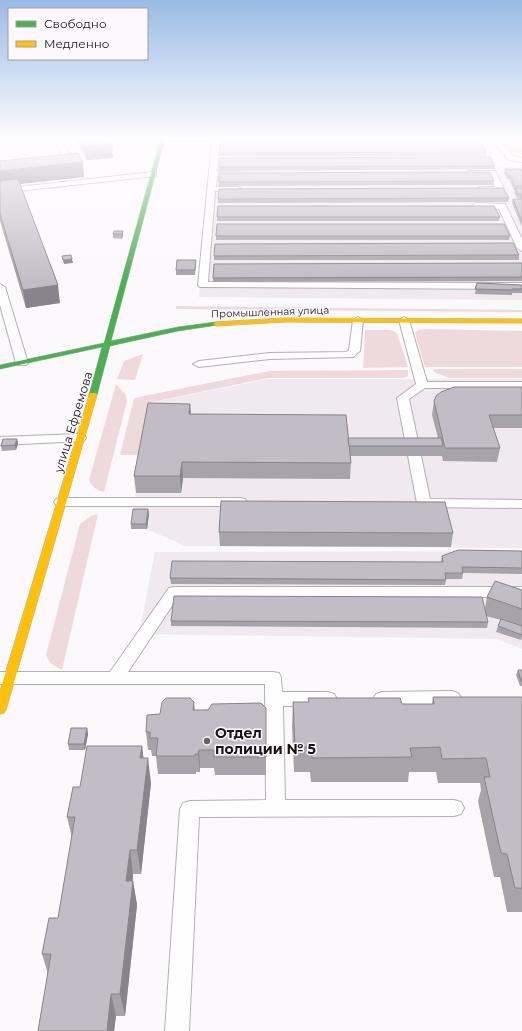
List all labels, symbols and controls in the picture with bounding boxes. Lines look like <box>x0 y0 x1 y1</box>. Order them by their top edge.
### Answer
legend <box>8 8 148 60</box>
text: Свободно <box>44 16 107 31</box>
text: Медленно <box>44 36 110 51</box>
street label: Промышленная улица <box>211 303 329 321</box>
street label: улица Ефремова <box>50 370 96 475</box>
place label: Отдел полиции № 5 <box>215 724 316 758</box>
marker: Отдел полиции № 5 <box>202 736 212 746</box>

